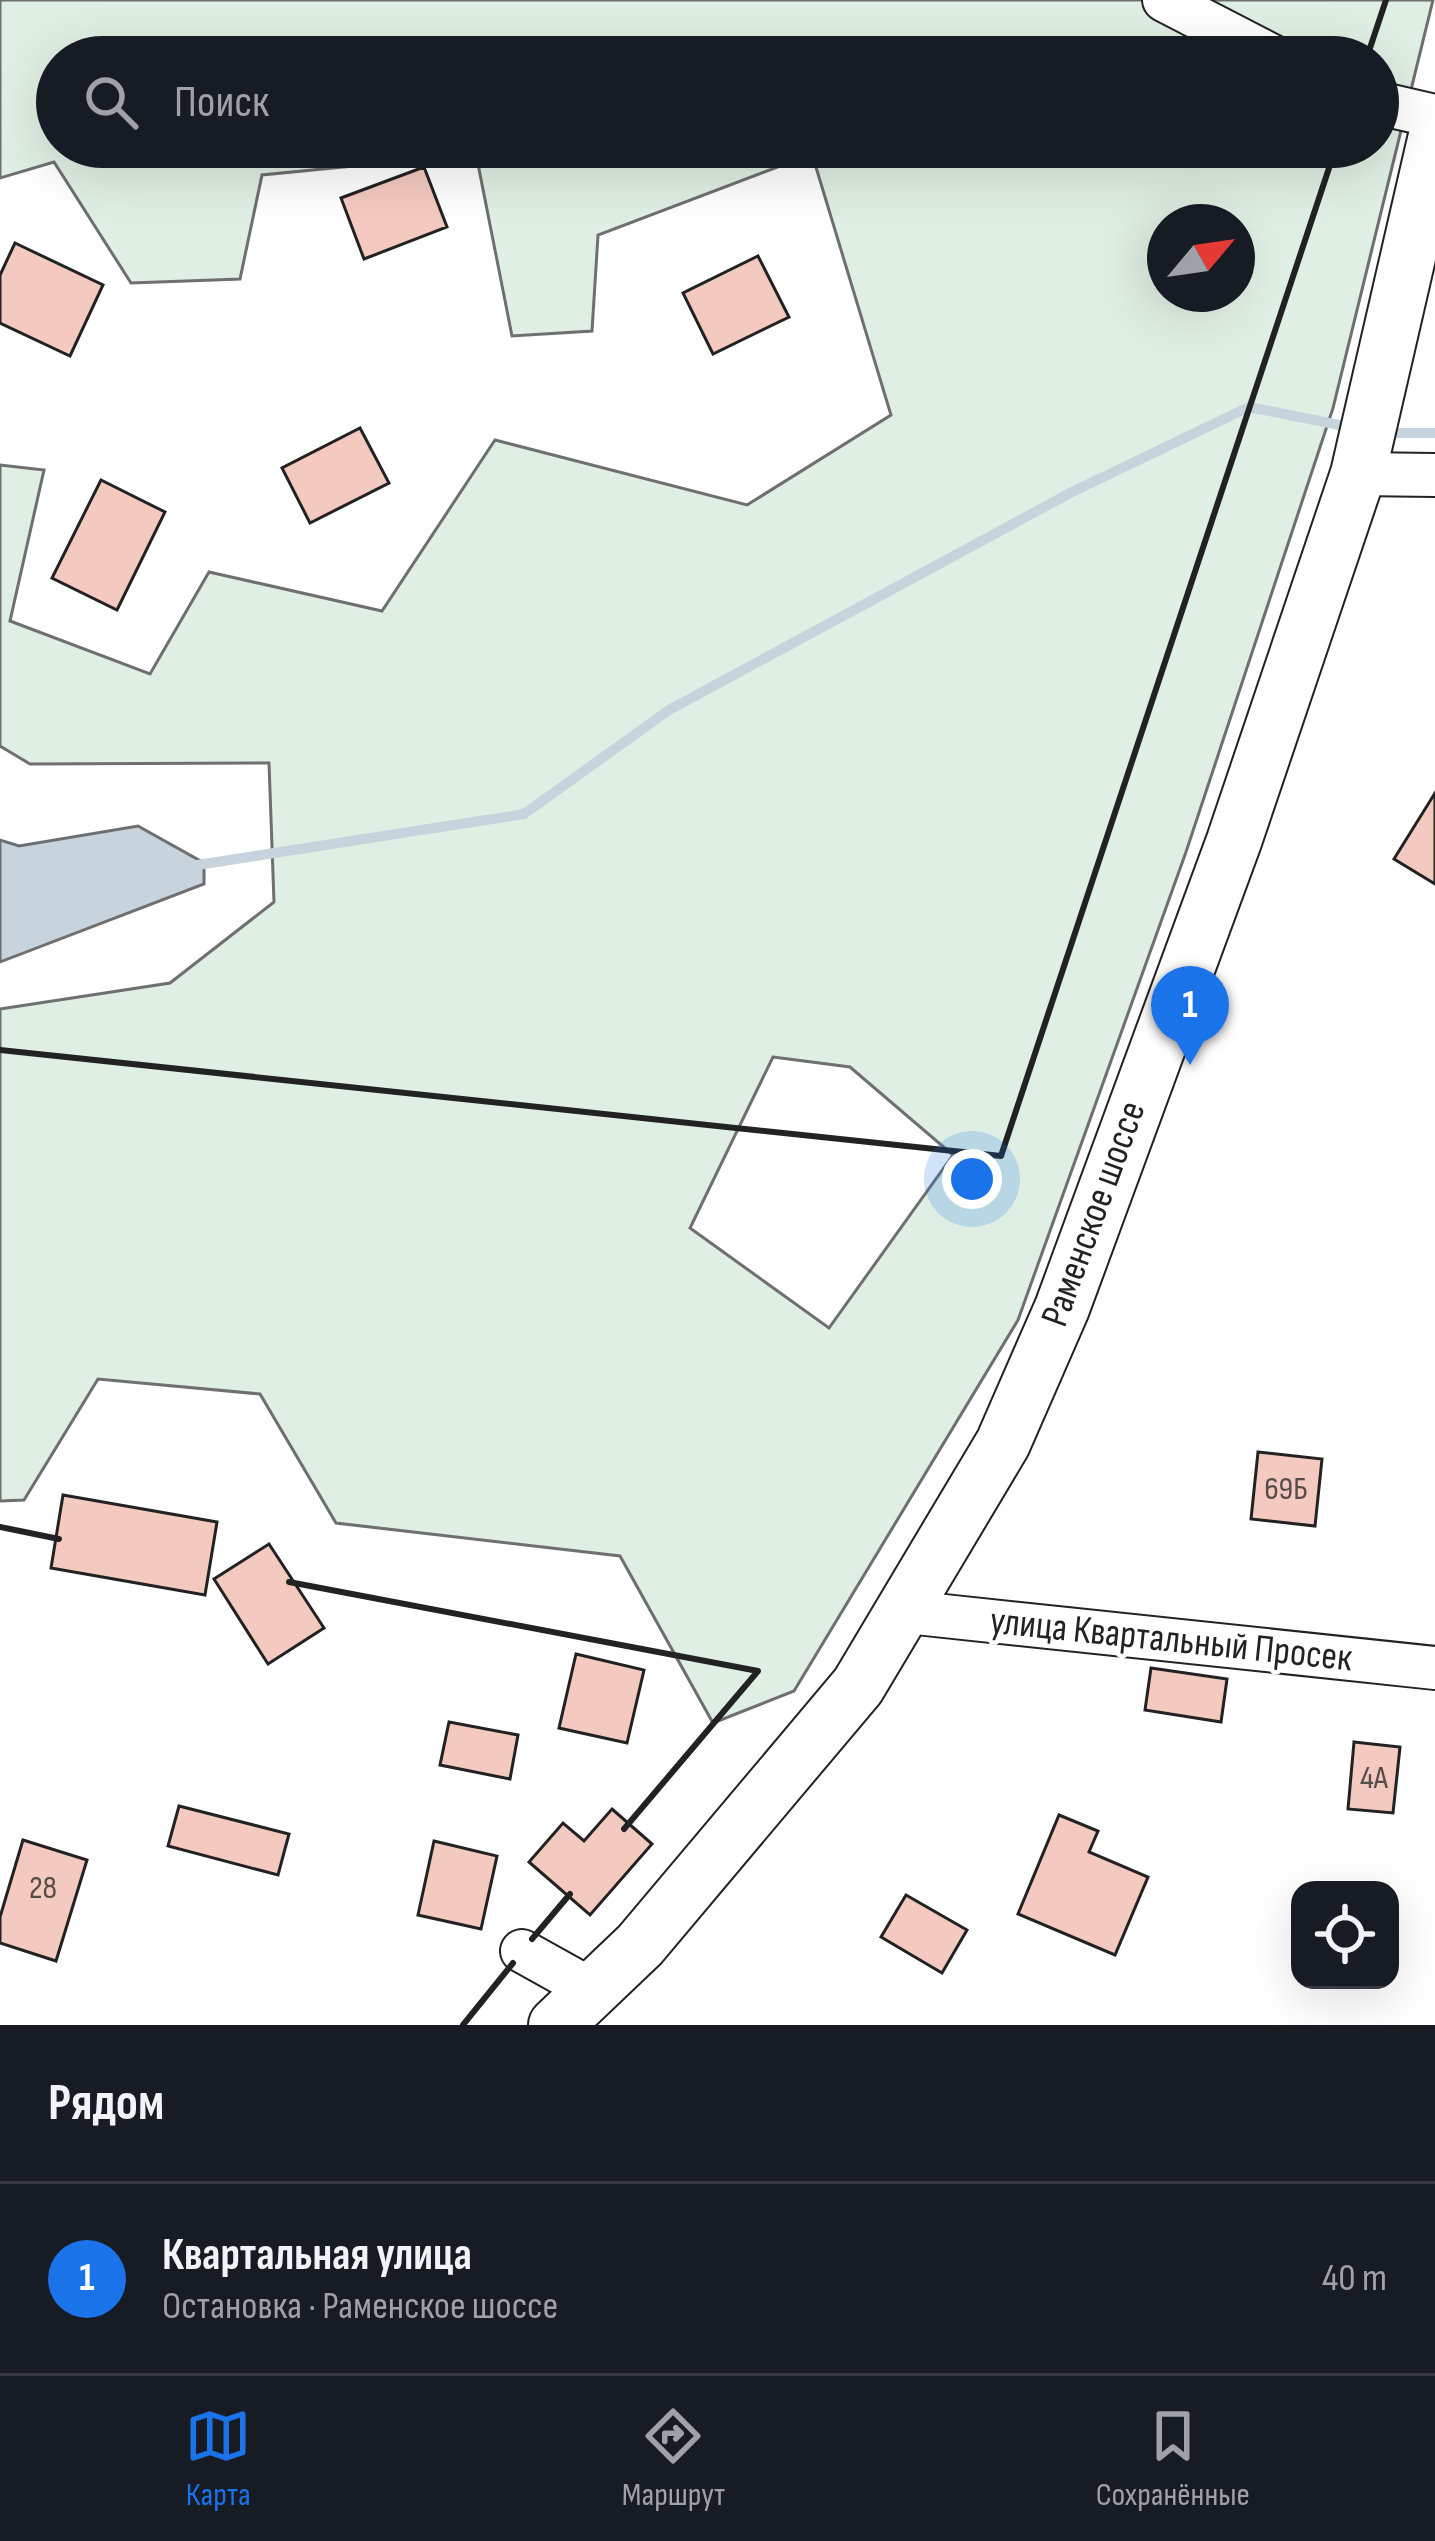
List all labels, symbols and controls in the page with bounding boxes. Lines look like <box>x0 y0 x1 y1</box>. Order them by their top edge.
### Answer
search box <box>36 36 1399 168</box>
icon: search <box>78 69 144 135</box>
text: Поиск <box>174 75 269 130</box>
north arrow <box>1147 204 1255 312</box>
pin: 1 <box>1151 966 1229 1065</box>
street label: Раменское шоссе <box>1032 1095 1156 1333</box>
your location <box>942 1149 1002 1209</box>
house number: 69Б <box>1264 1469 1308 1509</box>
street label: улица Квартальный Просек <box>988 1598 1355 1682</box>
house number: 4А <box>1360 1758 1389 1798</box>
house number: 28 <box>29 1868 57 1908</box>
map controls <box>1291 1881 1399 1989</box>
button: locate <box>1291 1881 1399 1989</box>
text: Рядом <box>48 2073 164 2134</box>
text: Квартальная улица <box>162 2228 472 2283</box>
text: 1 <box>79 2255 95 2302</box>
text: 40 m <box>1322 2255 1387 2302</box>
text: Остановка · Раменское шоссе <box>162 2283 558 2330</box>
tab: Карта <box>185 2403 251 2515</box>
tab: Маршрут <box>622 2403 725 2515</box>
tab: Сохранённые <box>1096 2403 1250 2515</box>

